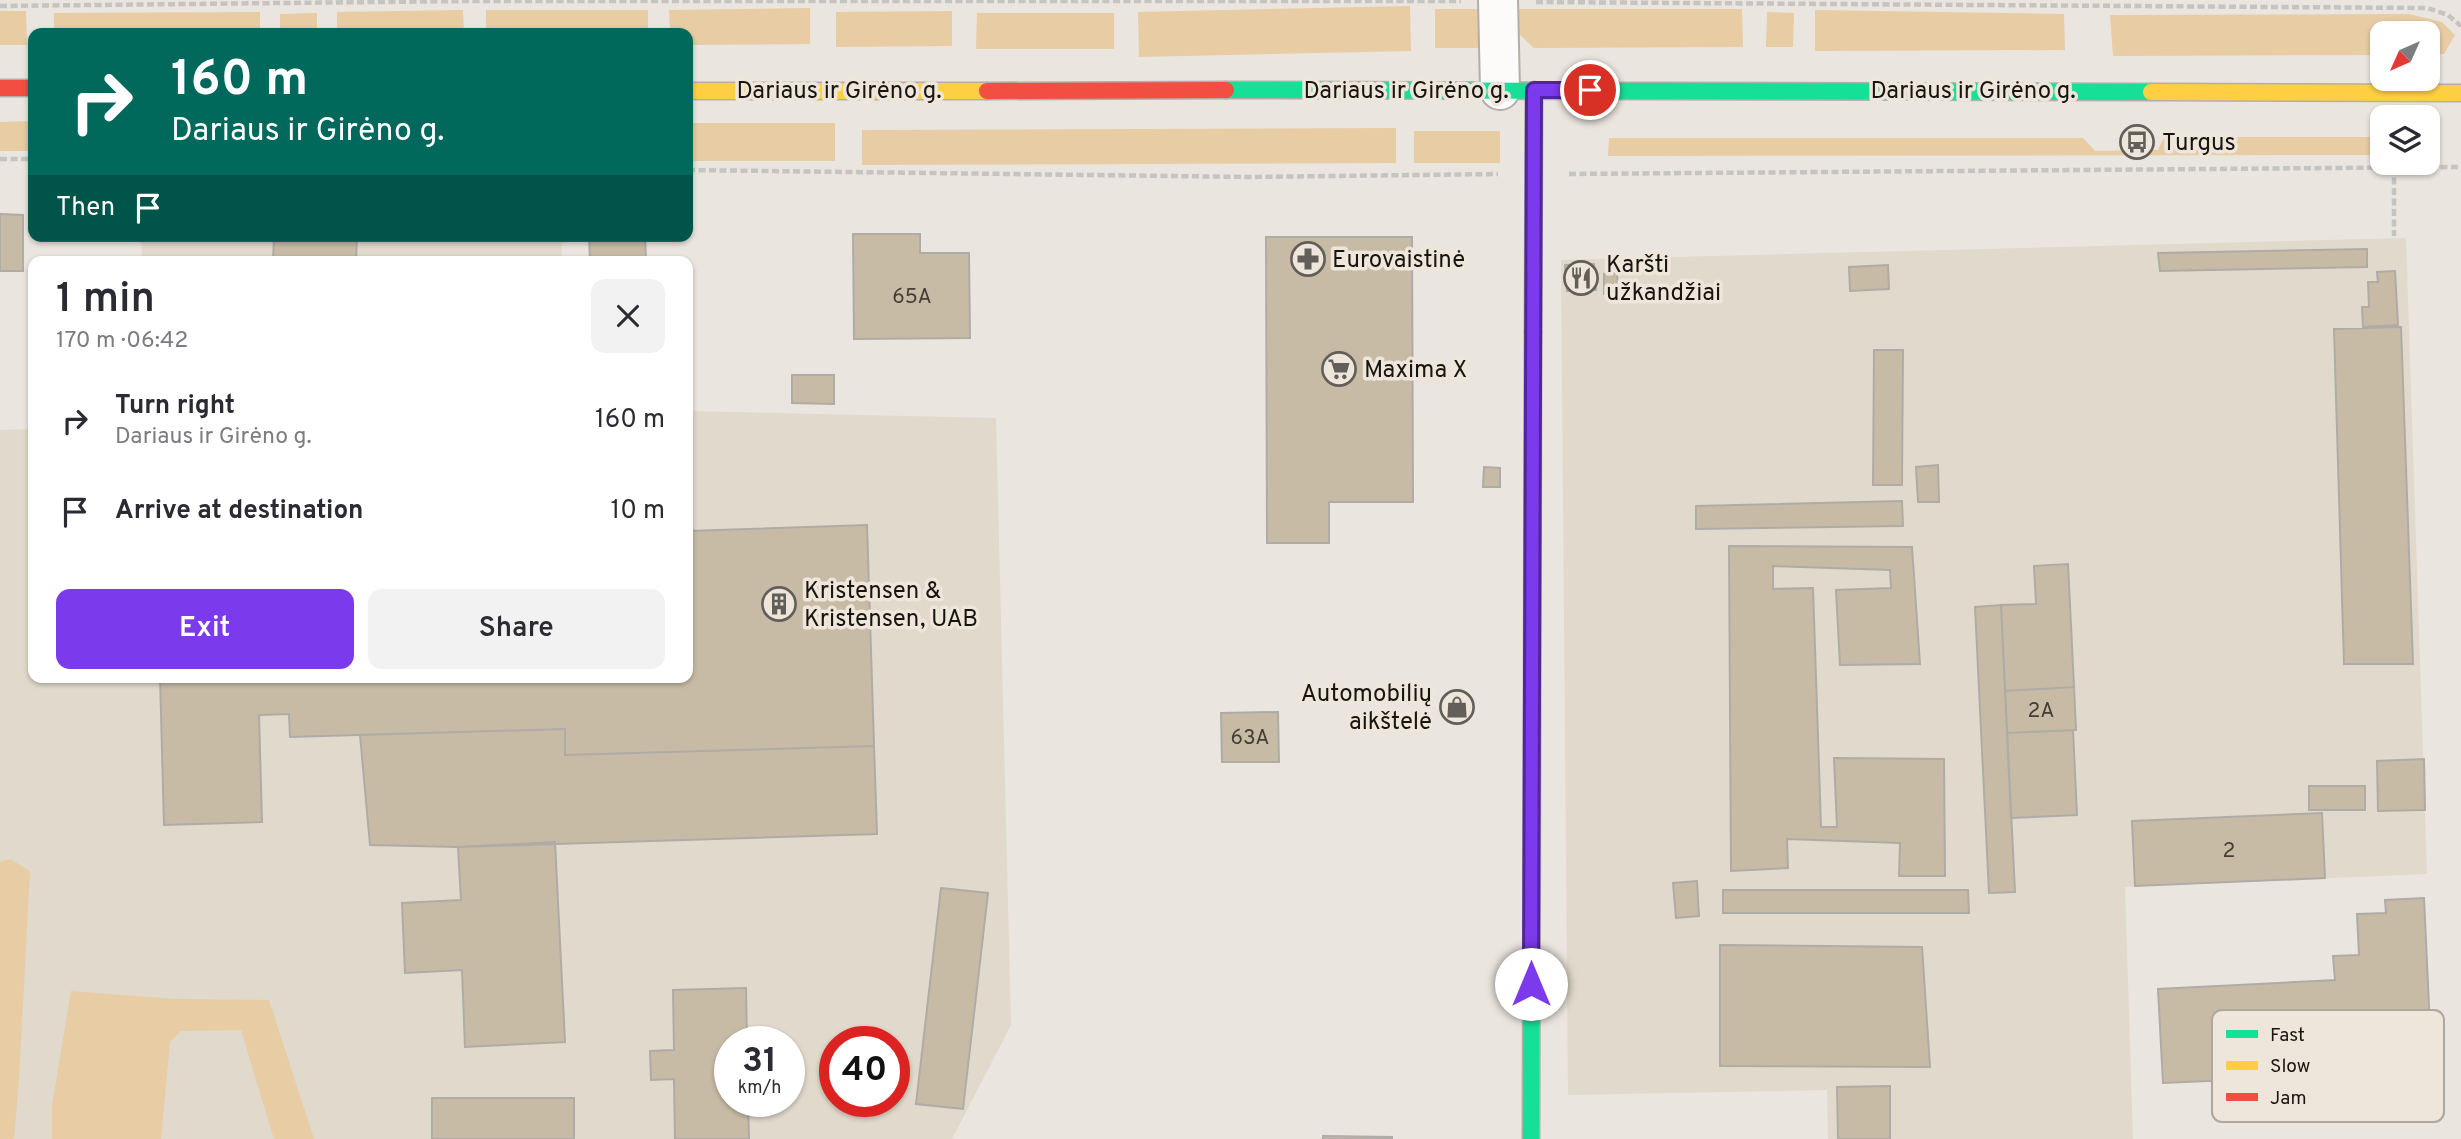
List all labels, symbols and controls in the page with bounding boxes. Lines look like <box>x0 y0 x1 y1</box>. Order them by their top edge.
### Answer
north arrow <box>2370 21 2440 91</box>
map controls <box>2370 21 2440 175</box>
text: 160 m <box>171 51 308 113</box>
icon: right <box>56 56 147 147</box>
pin <box>1560 60 1620 120</box>
icon: arrive <box>1571 71 1609 109</box>
street label: Dariaus ir Girėno g. <box>736 77 942 107</box>
street label: Dariaus ir Girėno g. <box>1303 77 1509 107</box>
street label: Dariaus ir Girėno g. <box>1870 77 2076 107</box>
button: layers <box>2370 105 2440 175</box>
text: Dariaus ir Girėno g. <box>171 112 445 152</box>
bus stop icon: Turgus <box>2118 123 2156 161</box>
place label: Turgus <box>2162 129 2236 159</box>
icon: arrive <box>129 189 167 227</box>
text: Then <box>56 192 115 225</box>
pharmacy icon: Eurovaistinė <box>1289 240 1327 278</box>
place label: Eurovaistinė <box>1332 246 1465 276</box>
place label: Karšti užkandžiai <box>1606 251 1721 309</box>
restaurant icon: Karšti užkandžiai <box>1562 259 1600 297</box>
text: 1 min <box>56 274 155 327</box>
button: close <box>591 279 665 353</box>
house number: 65A <box>892 284 932 311</box>
text: 170 m · 06:42 <box>56 327 188 356</box>
supermarket icon: Maxima X <box>1320 350 1358 388</box>
place label: Maxima X <box>1364 356 1467 386</box>
text: Turn right <box>115 390 235 423</box>
icon: right <box>56 402 94 440</box>
text: 160 m <box>595 404 665 437</box>
text: Dariaus ir Girėno g. <box>115 423 312 452</box>
icon: arrive <box>56 493 94 531</box>
text: Arrive at destination <box>115 495 363 528</box>
text: 10 m <box>610 495 665 528</box>
place label: Kristensen & Kristensen, UAB <box>804 577 978 635</box>
building icon: Kristensen & Kristensen, UAB <box>760 585 798 623</box>
button: Exit <box>56 589 354 669</box>
button: Share <box>368 589 665 669</box>
place label: Automobilių aikštelė <box>1301 680 1432 738</box>
shop icon: Automobilių aikštelė <box>1438 688 1476 726</box>
house number: 2A <box>2027 698 2055 725</box>
house number: 63A <box>1230 725 1270 752</box>
house number: 2 <box>2223 838 2235 865</box>
position arrow <box>1494 947 1568 1021</box>
legend <box>2212 1010 2444 1122</box>
text: Fast <box>2270 1024 2305 1048</box>
speed limit sign: 40 <box>819 1026 910 1117</box>
text: 31 <box>742 1040 777 1084</box>
text: Slow <box>2270 1055 2310 1079</box>
text: km/h <box>738 1077 781 1100</box>
text: Jam <box>2270 1087 2307 1111</box>

